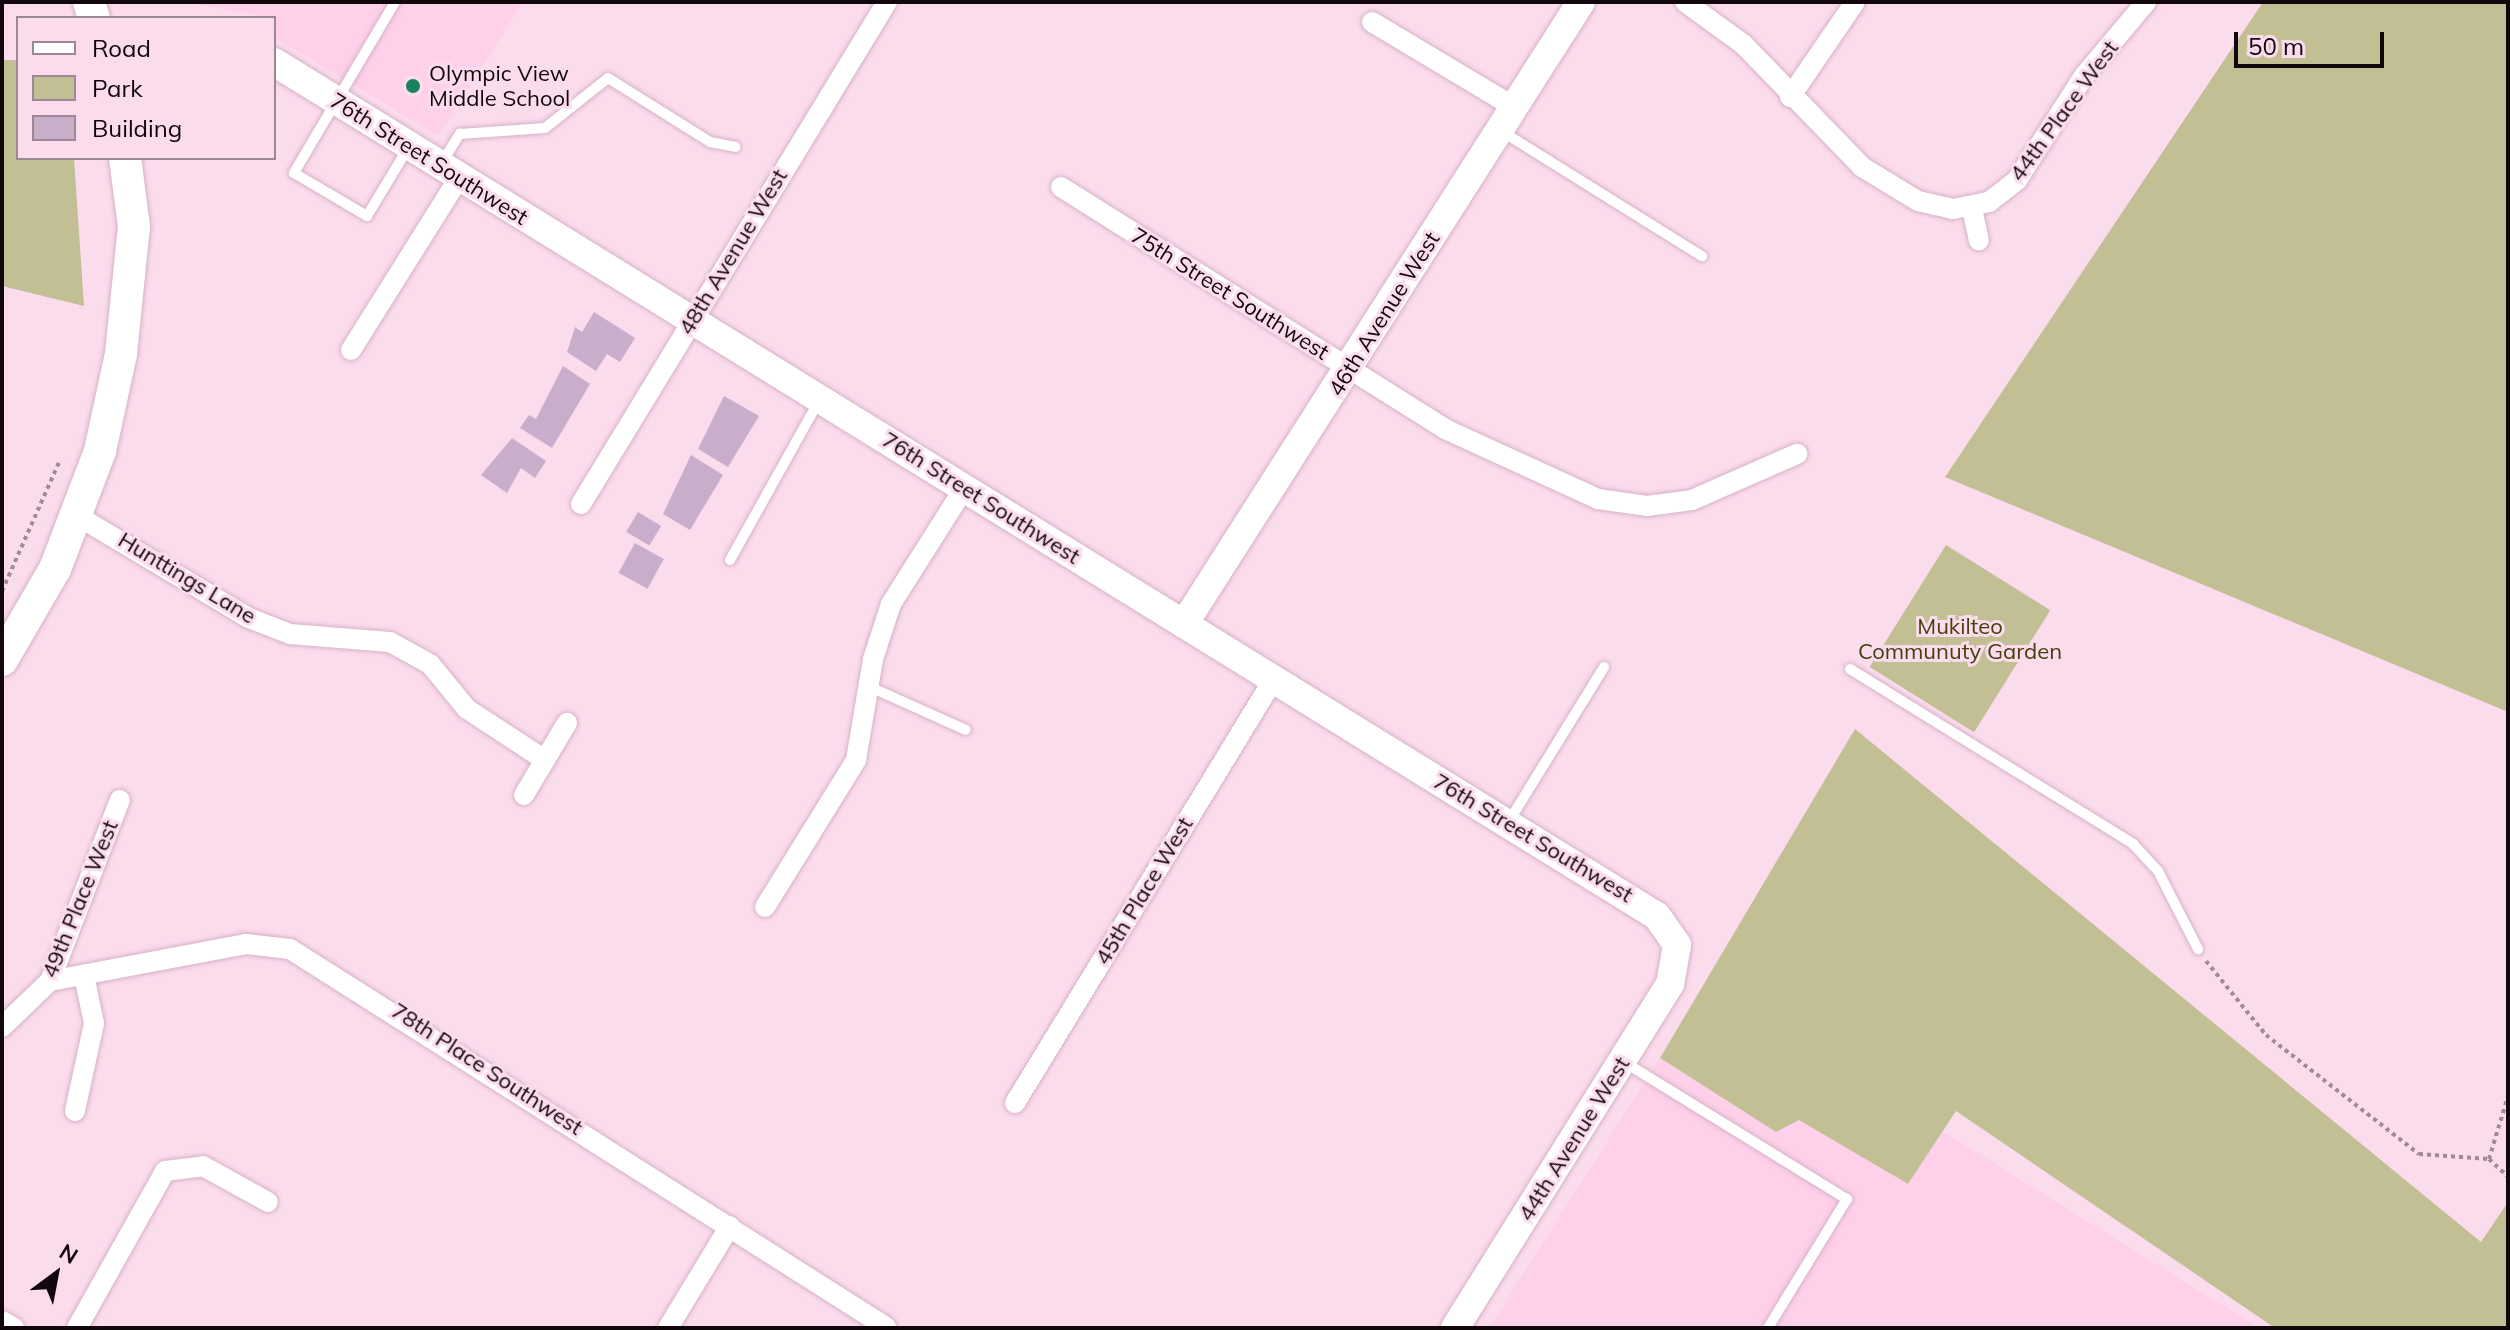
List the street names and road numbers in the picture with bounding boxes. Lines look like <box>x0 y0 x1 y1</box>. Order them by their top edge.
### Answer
street label: 44th Place West <box>2004 35 2124 187</box>
street label: 76th Street Southwest <box>325 87 533 231</box>
street label: 48th Avenue West <box>673 164 793 340</box>
street label: 75th Street Southwest <box>1126 222 1334 366</box>
street label: 46th Avenue West <box>1323 227 1445 401</box>
street label: 76th Street Southwest <box>877 426 1085 570</box>
street label: Hunttings Lane <box>113 527 261 629</box>
street label: 76th Street Southwest <box>1428 768 1638 908</box>
street label: 45th Place West <box>1090 812 1198 970</box>
street label: 49th Place West <box>36 816 124 982</box>
street label: 78th Place Southwest <box>386 997 588 1141</box>
street label: 44th Avenue West <box>1513 1052 1635 1226</box>

